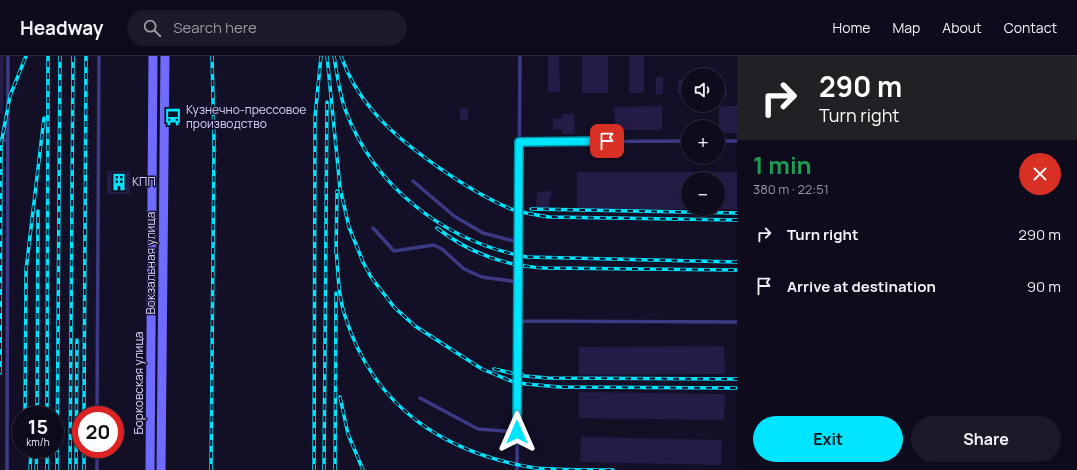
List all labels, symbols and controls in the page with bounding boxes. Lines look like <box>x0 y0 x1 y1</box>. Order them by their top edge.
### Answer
search box <box>127 10 407 46</box>
text: Headway <box>20 15 103 41</box>
icon: search <box>141 17 163 39</box>
text: Search here <box>173 17 257 38</box>
text: Home <box>833 18 870 37</box>
text: Map <box>892 18 920 37</box>
text: About <box>942 18 982 37</box>
text: Contact <box>1004 18 1057 37</box>
text: 290 m <box>819 67 902 105</box>
map controls <box>681 68 725 216</box>
button: sound <box>681 68 725 112</box>
icon: right <box>753 72 805 124</box>
place label: Кузнечно-прессовое производство <box>186 101 306 132</box>
text: Turn right <box>819 103 900 127</box>
bus stop icon: Кузнечно-прессовое производство <box>163 107 183 127</box>
button: + <box>681 120 725 164</box>
pin <box>590 124 624 158</box>
icon: arrive <box>596 130 618 152</box>
text: 1 min <box>753 148 812 181</box>
button: close <box>1019 153 1061 195</box>
building icon: КПП <box>109 172 129 192</box>
button: − <box>681 172 725 216</box>
place label: КПП <box>132 173 156 190</box>
text: 380 m · 22:51 <box>753 180 829 198</box>
street label: Вокзальная улица <box>142 212 159 314</box>
icon: right <box>753 223 775 245</box>
text: Turn right <box>787 224 858 245</box>
text: 290 m <box>1018 224 1061 245</box>
icon: arrive <box>753 275 775 297</box>
text: Arrive at destination <box>787 276 936 297</box>
text: 90 m <box>1027 276 1061 297</box>
street label: Борковская улица <box>130 332 147 435</box>
speed limit sign: 20 <box>72 406 124 458</box>
position arrow <box>496 411 538 453</box>
text: 15 <box>28 413 48 440</box>
button: Exit <box>753 416 903 462</box>
button: Share <box>911 416 1061 462</box>
text: km/h <box>26 435 50 449</box>

